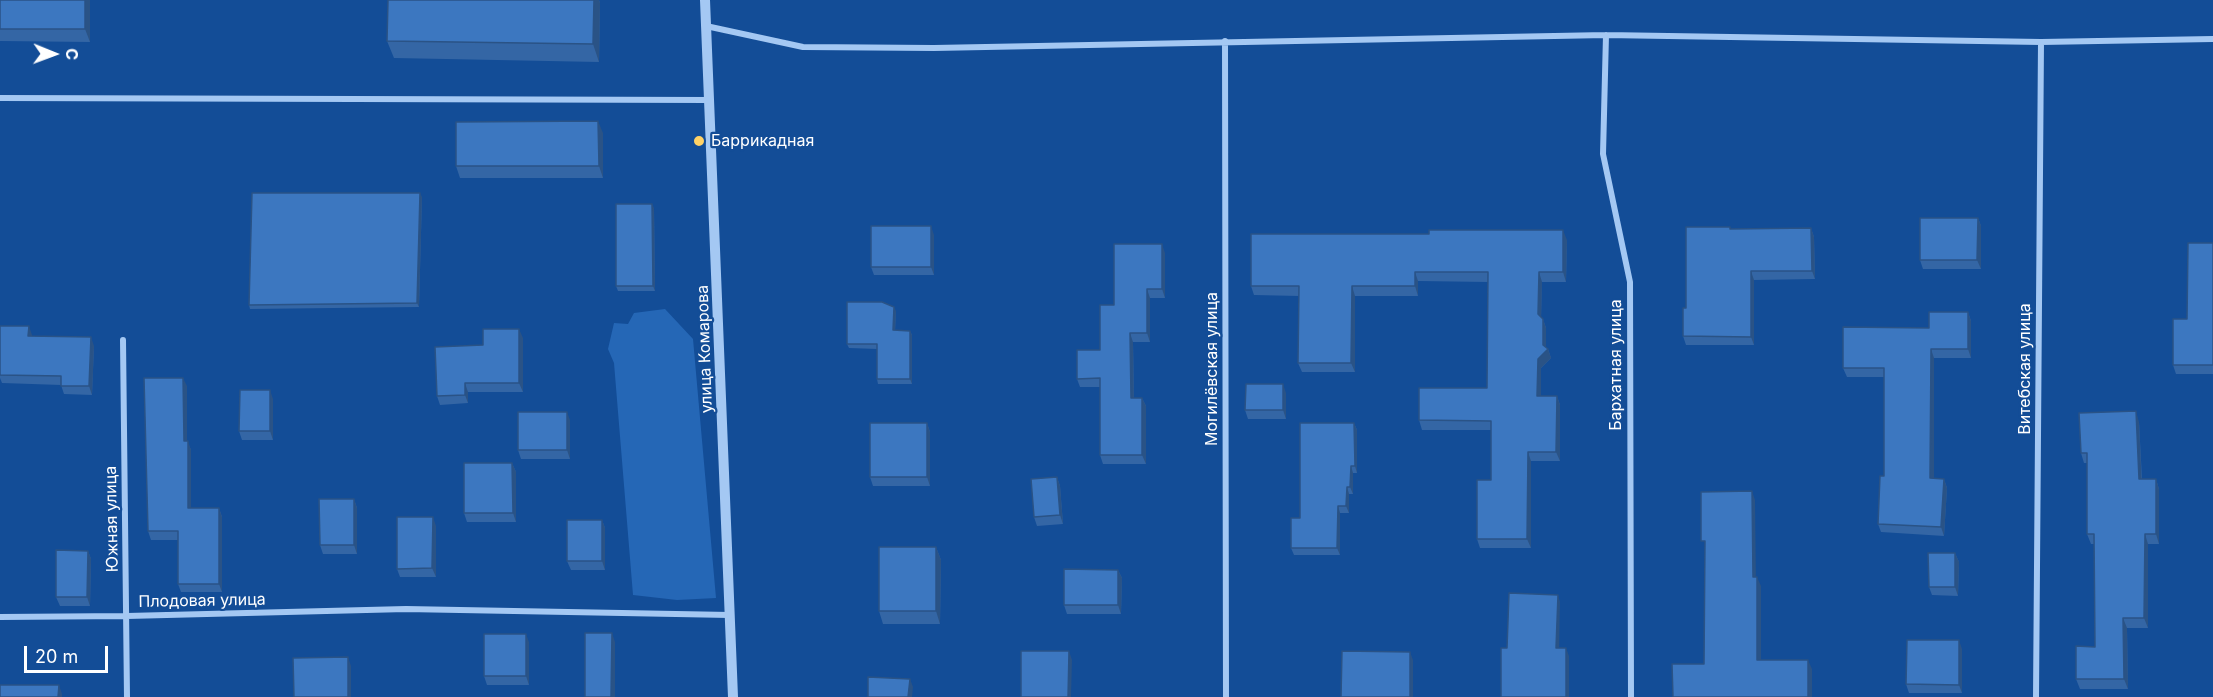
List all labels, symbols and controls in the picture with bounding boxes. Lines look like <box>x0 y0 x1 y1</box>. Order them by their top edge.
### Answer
north arrow <box>24 24 84 84</box>
text: С <box>62 48 82 60</box>
place label: Баррикадная <box>711 131 814 151</box>
marker: Баррикадная <box>692 134 706 148</box>
street label: улица Комарова <box>693 285 717 413</box>
street label: Могилёвская улица <box>1202 292 1222 446</box>
street label: Бархатная улица <box>1606 299 1626 431</box>
street label: Витебская улица <box>2015 303 2035 435</box>
street label: Южная улица <box>101 466 123 572</box>
street label: Плодовая улица <box>138 590 266 612</box>
scale bar <box>27 634 111 672</box>
text: 20 m <box>35 646 78 667</box>

